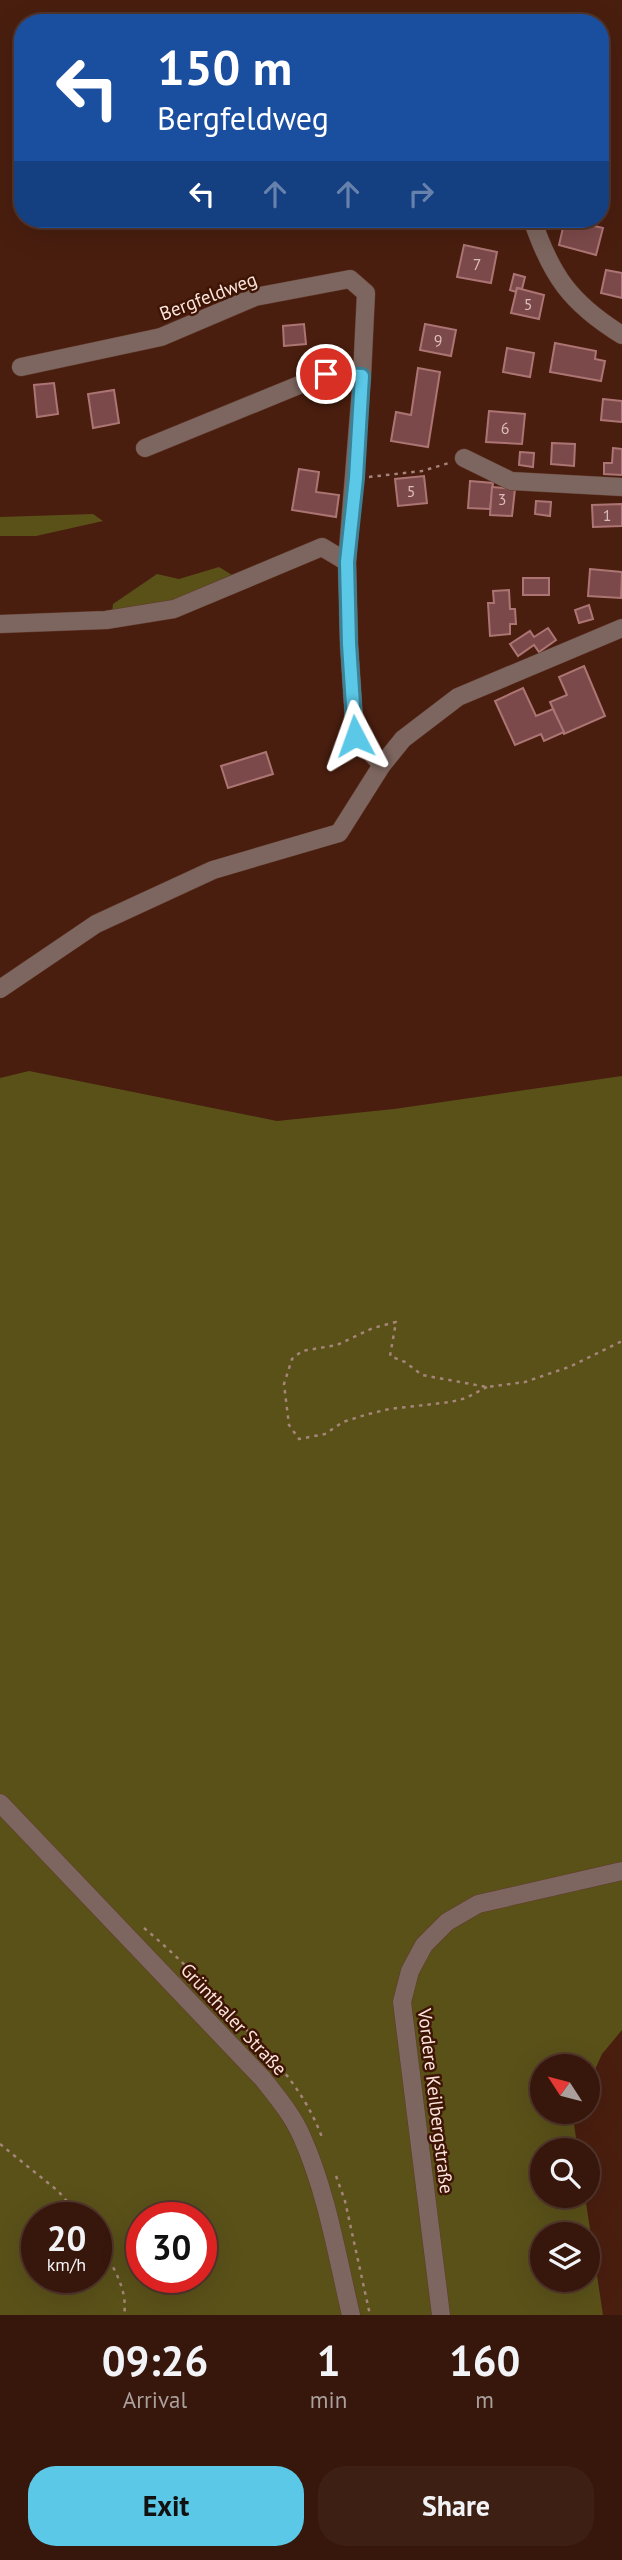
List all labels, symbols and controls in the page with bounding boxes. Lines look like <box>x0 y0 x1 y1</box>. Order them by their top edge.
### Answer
text: 150 m <box>157 35 292 99</box>
icon: left <box>42 42 133 133</box>
text: Bergfeldweg <box>157 97 329 139</box>
icon: left <box>183 175 221 213</box>
icon: ahead <box>256 175 294 213</box>
icon: ahead <box>329 175 367 213</box>
icon: right <box>402 175 440 213</box>
house number: 7 <box>473 254 481 274</box>
street label: Bergfeldweg <box>156 267 260 325</box>
house number: 5 <box>524 294 532 314</box>
house number: 9 <box>434 330 442 350</box>
pin <box>296 344 356 404</box>
icon: arrive <box>307 355 345 393</box>
house number: 6 <box>501 418 509 438</box>
house number: 5 <box>407 481 415 501</box>
house number: 3 <box>498 489 506 509</box>
house number: 1 <box>603 505 611 525</box>
position arrow <box>318 699 392 773</box>
street label: Grünthaler Straße <box>176 1958 292 2080</box>
street label: Vordere Keilbergstraße <box>413 2006 459 2195</box>
north arrow <box>530 2054 600 2124</box>
map controls <box>530 2054 600 2292</box>
button: search <box>530 2138 600 2208</box>
speed limit sign: 30 <box>126 2202 217 2293</box>
text: 20 <box>47 2215 86 2261</box>
button: layers <box>530 2222 600 2292</box>
text: km/h <box>47 2253 86 2276</box>
text: 09:26 <box>102 2333 208 2388</box>
text: 1 <box>317 2333 340 2388</box>
text: 160 <box>449 2333 520 2388</box>
text: Arrival <box>123 2385 187 2414</box>
text: min <box>310 2385 347 2414</box>
text: m <box>475 2385 494 2414</box>
button: Exit <box>28 2466 304 2546</box>
button: Share <box>318 2466 594 2546</box>

